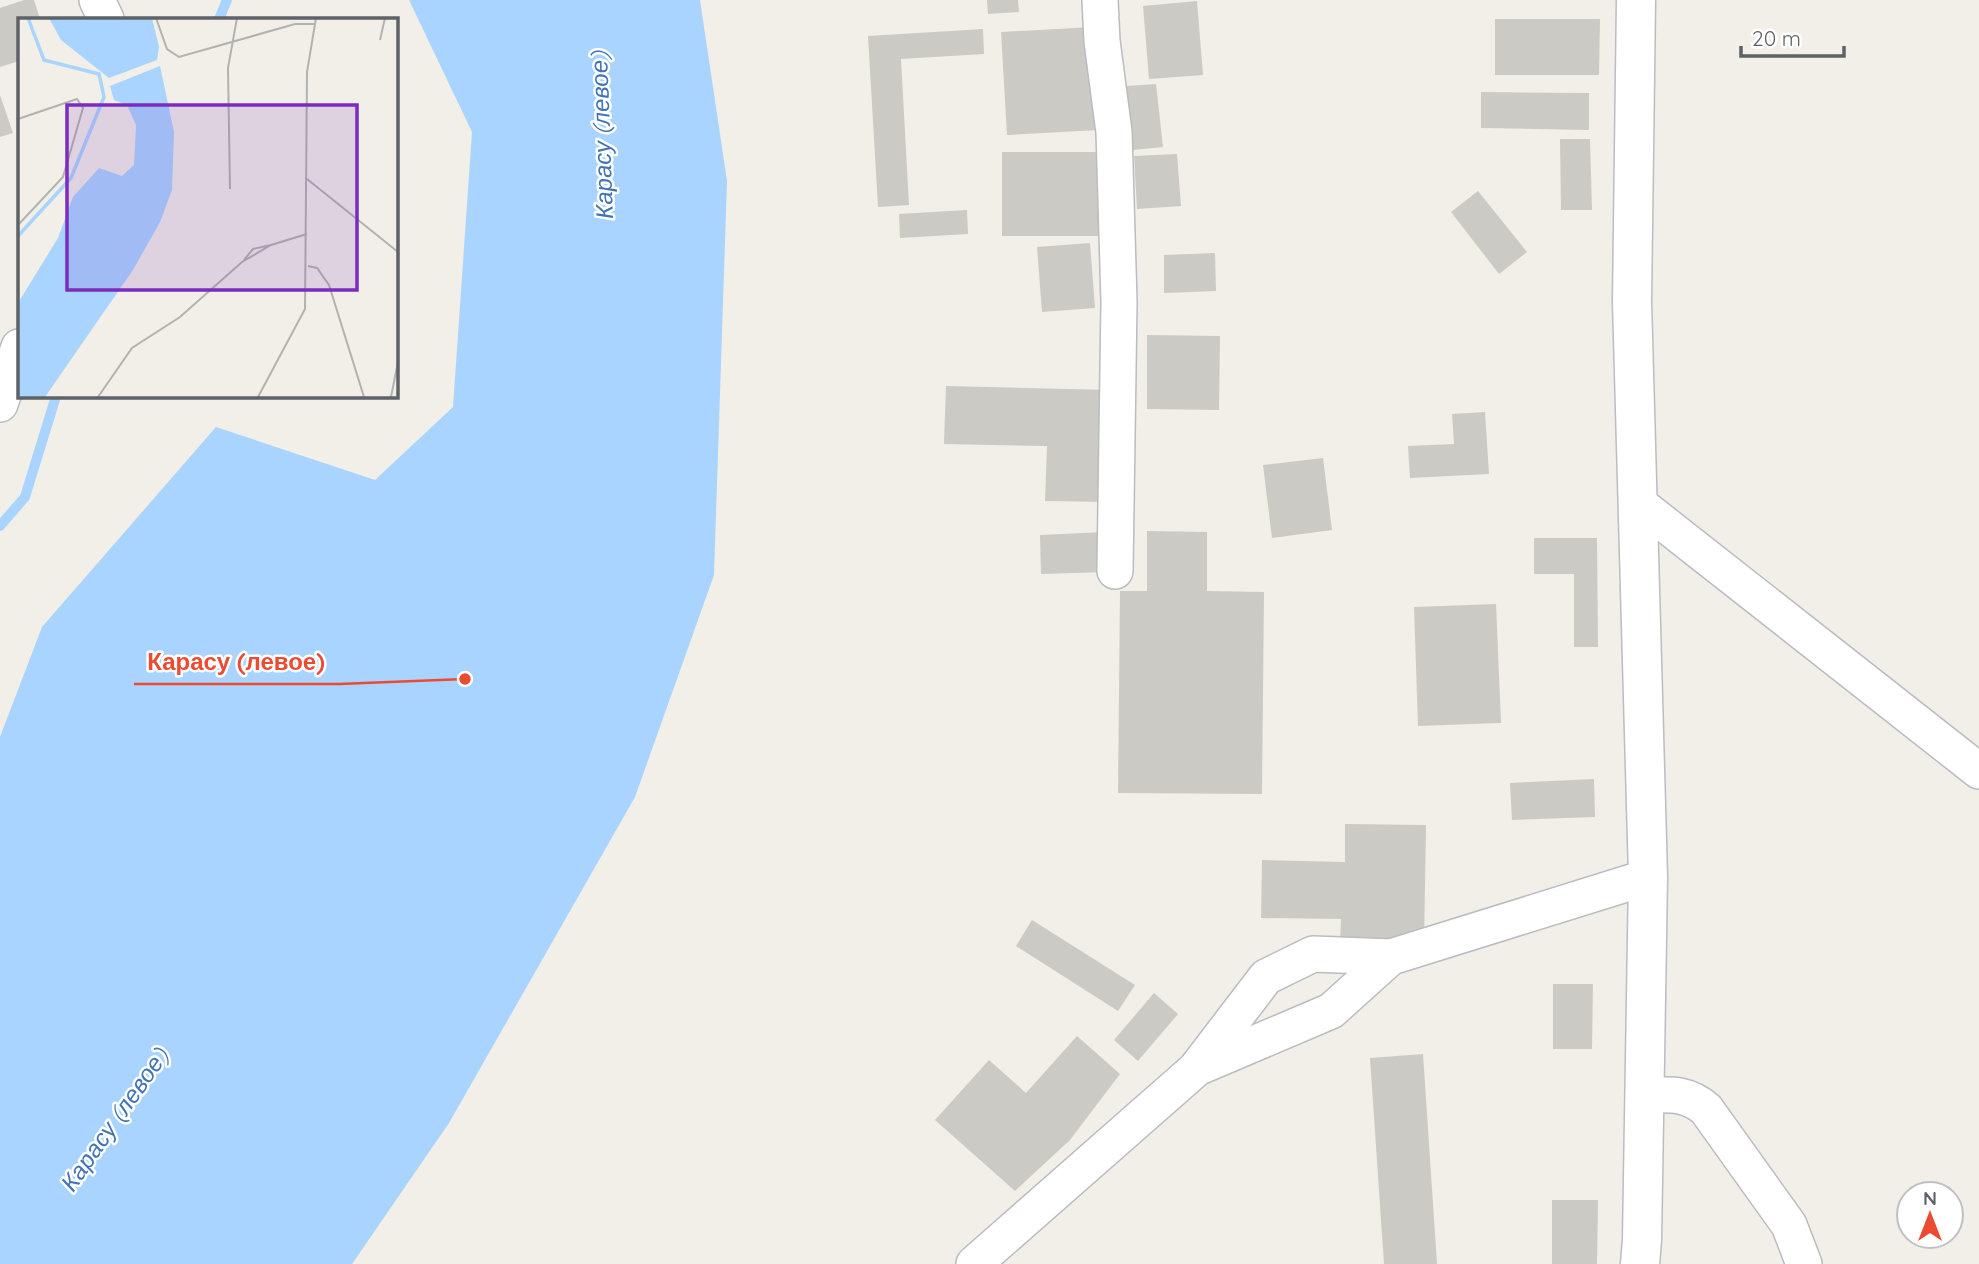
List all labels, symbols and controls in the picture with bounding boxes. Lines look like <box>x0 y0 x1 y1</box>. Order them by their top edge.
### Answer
scale bar <box>1741 14 1844 58</box>
inset map <box>18 18 397 397</box>
text: 20 m <box>1752 25 1801 51</box>
water label: Карасу (левое) <box>583 50 619 219</box>
callout: Карасу (левое) <box>134 639 339 684</box>
text: Карасу (левое) <box>147 646 325 676</box>
water label: Карасу (левое) <box>54 1041 175 1196</box>
north arrow <box>1895 1180 1965 1250</box>
text: N <box>1923 1186 1937 1210</box>

